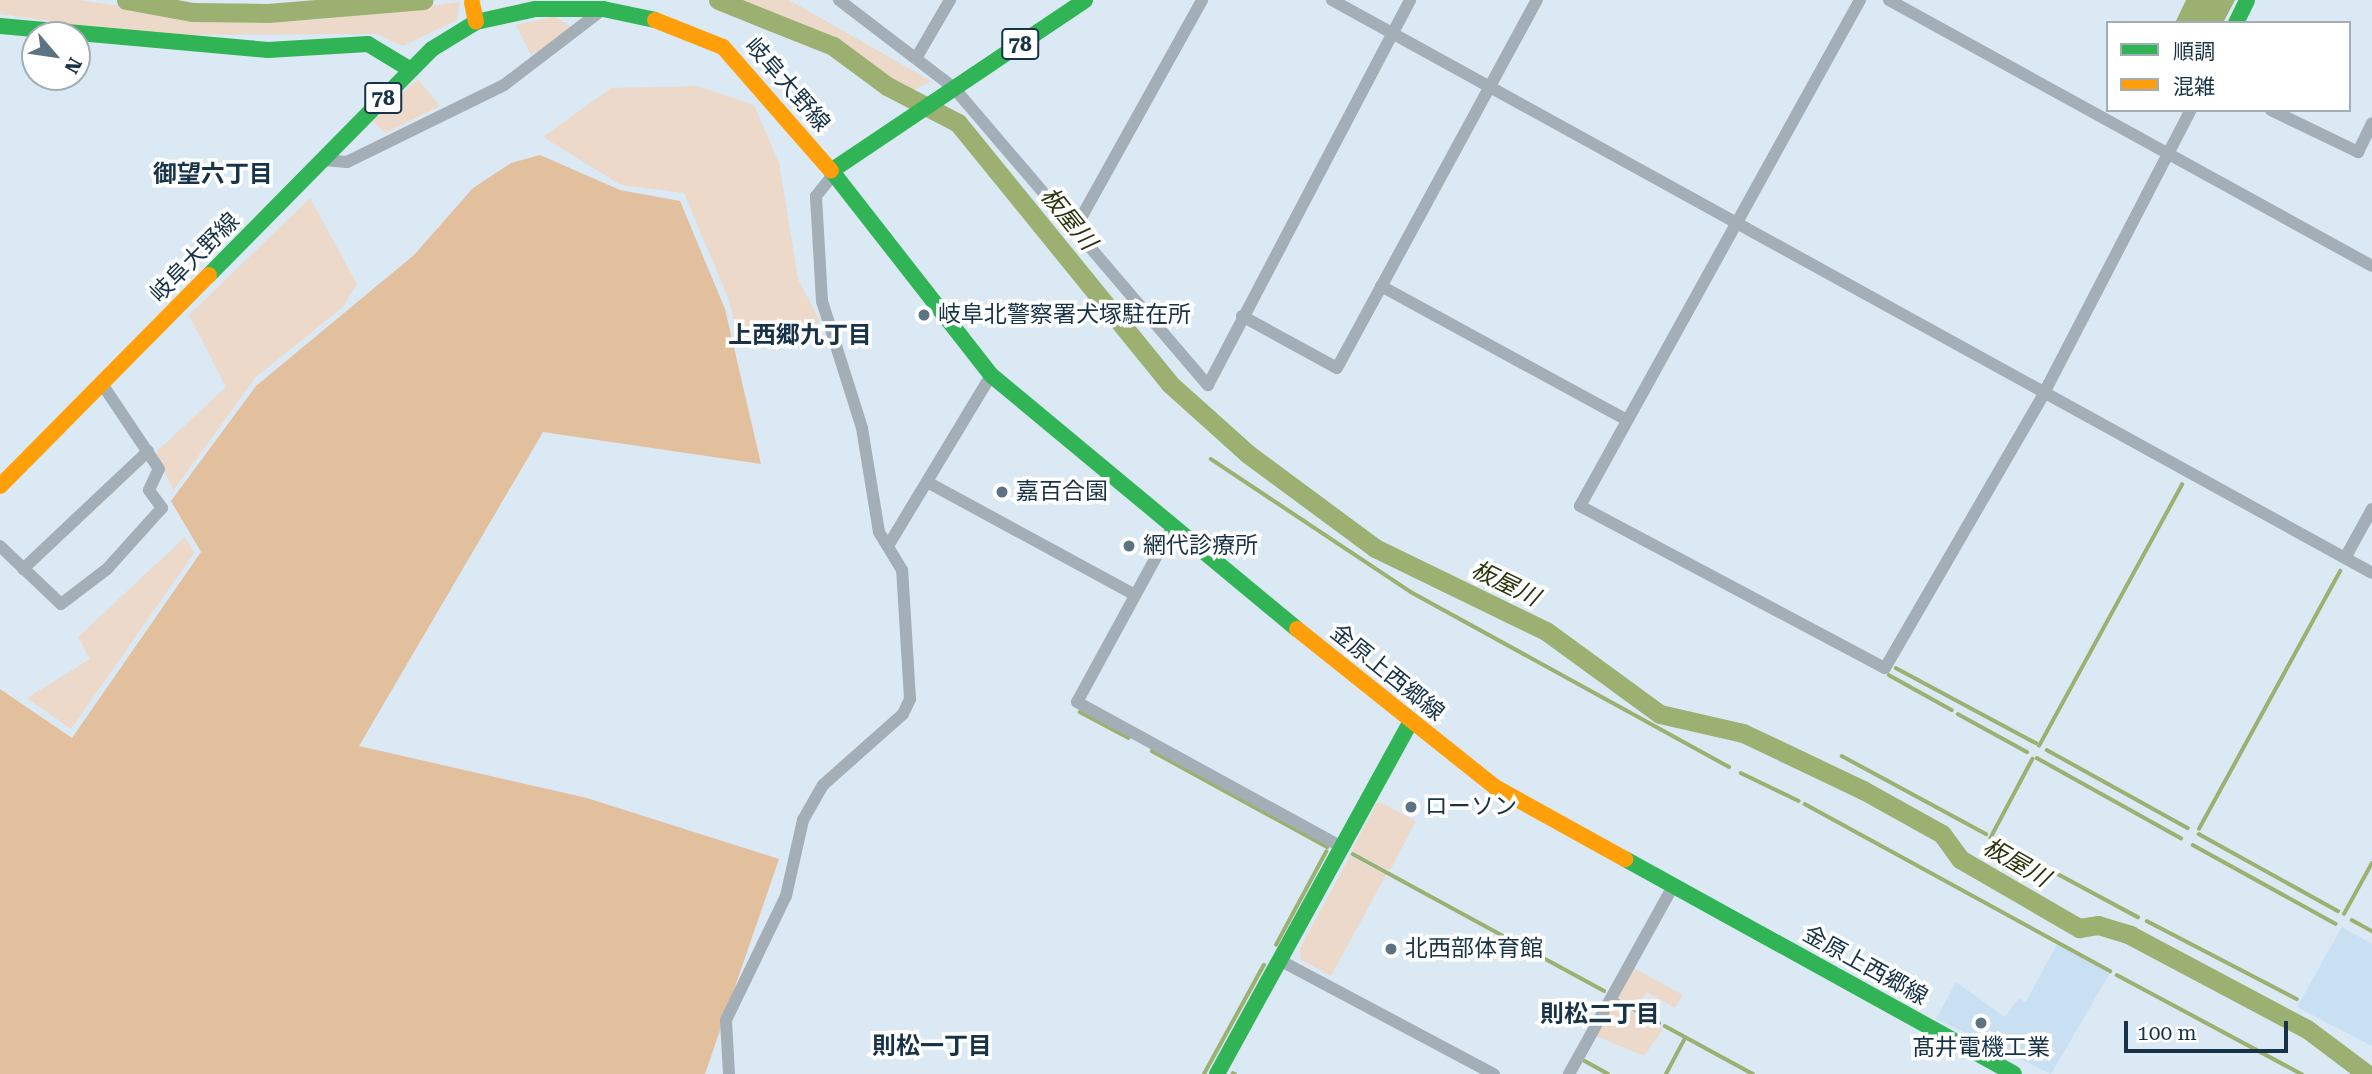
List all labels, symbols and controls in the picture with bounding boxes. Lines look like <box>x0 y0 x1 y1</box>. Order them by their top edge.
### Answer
north arrow <box>21 21 91 91</box>
legend <box>2106 21 2351 112</box>
road number: 78 <box>1001 26 1039 61</box>
street label: 岐阜大野線 <box>739 33 835 137</box>
text: 順調 <box>2173 40 2215 64</box>
text: N <box>59 53 87 77</box>
text: 混雑 <box>2173 75 2215 99</box>
road number: 78 <box>364 80 402 116</box>
district label: 御望六丁目 <box>153 161 273 189</box>
water label: 板屋川 <box>1034 182 1102 256</box>
street label: 岐阜大野線 <box>145 208 245 308</box>
place label: 岐阜北警察署犬塚駐在所 <box>938 301 1191 329</box>
marker: 岐阜北警察署犬塚駐在所 <box>916 307 932 323</box>
district label: 上西郷九丁目 <box>728 322 872 350</box>
place label: 嘉百合園 <box>1016 478 1108 506</box>
marker: 嘉百合園 <box>994 484 1010 500</box>
place label: 網代診療所 <box>1143 532 1258 560</box>
marker: 網代診療所 <box>1121 538 1137 554</box>
water label: 板屋川 <box>1466 555 1544 613</box>
street label: 金原上西郷線 <box>1325 619 1449 727</box>
place label: ローソン <box>1425 793 1517 821</box>
marker: ローソン <box>1403 799 1419 815</box>
water label: 板屋川 <box>1978 833 2054 893</box>
street label: 金原上西郷線 <box>1798 920 1932 1012</box>
place label: 北西部体育館 <box>1405 935 1543 963</box>
marker: 北西部体育館 <box>1383 941 1399 957</box>
district label: 則松二丁目 <box>1540 1001 1660 1029</box>
scale bar <box>2127 1007 2292 1052</box>
marker: 髙井電機工業 <box>1973 1015 1989 1031</box>
text: 100 m <box>2137 1021 2197 1045</box>
district label: 則松一丁目 <box>872 1033 992 1061</box>
place label: 髙井電機工業 <box>1912 1034 2050 1062</box>

